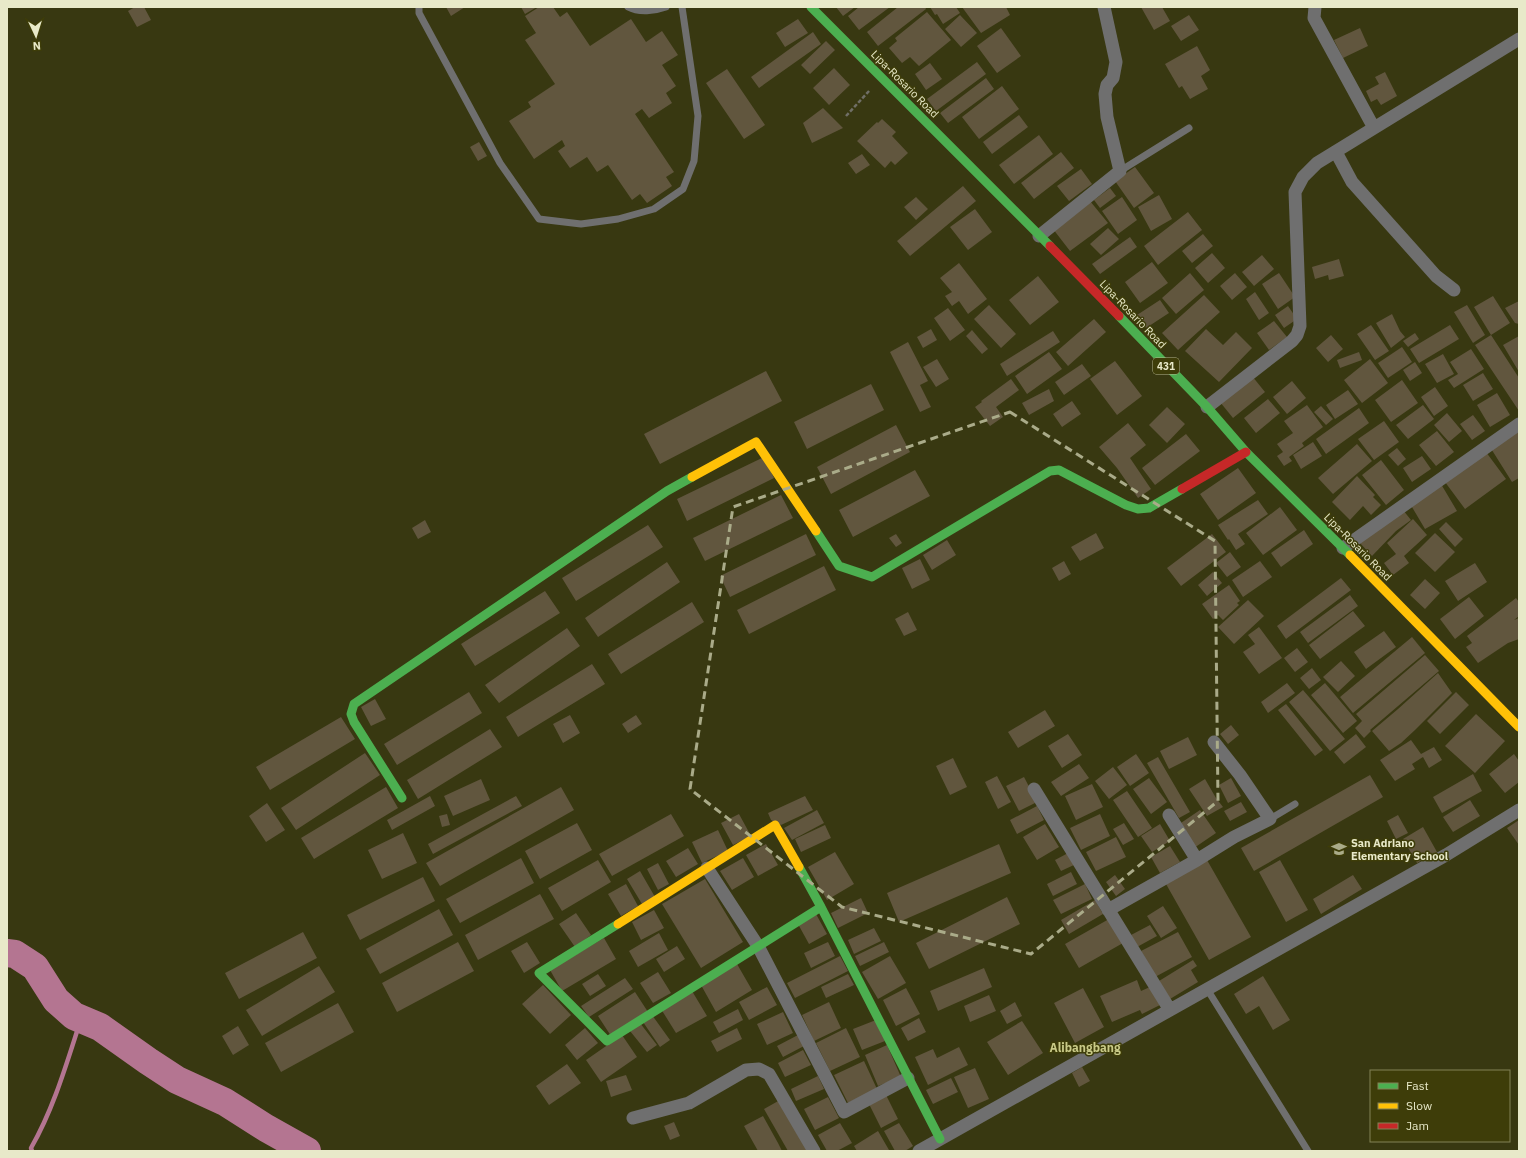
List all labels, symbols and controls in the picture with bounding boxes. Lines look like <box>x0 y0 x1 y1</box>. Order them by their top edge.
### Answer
north arrow <box>16 16 56 56</box>
text: N <box>32 39 41 53</box>
street label: Lipa-Rosario Road <box>868 47 942 121</box>
street label: Lipa-Rosario Road <box>1097 277 1169 351</box>
road number: 431 <box>1153 358 1179 374</box>
street label: Lipa-Rosario Road <box>1321 510 1395 584</box>
place label: San Adriano Elementary School <box>1351 836 1449 863</box>
school or university icon: San Adriano Elementary School <box>1330 840 1348 858</box>
district label: Alibangbang <box>1049 1040 1121 1055</box>
legend <box>1370 1070 1510 1142</box>
text: Fast <box>1406 1078 1429 1093</box>
text: Slow <box>1406 1098 1432 1113</box>
text: Jam <box>1406 1118 1429 1133</box>

